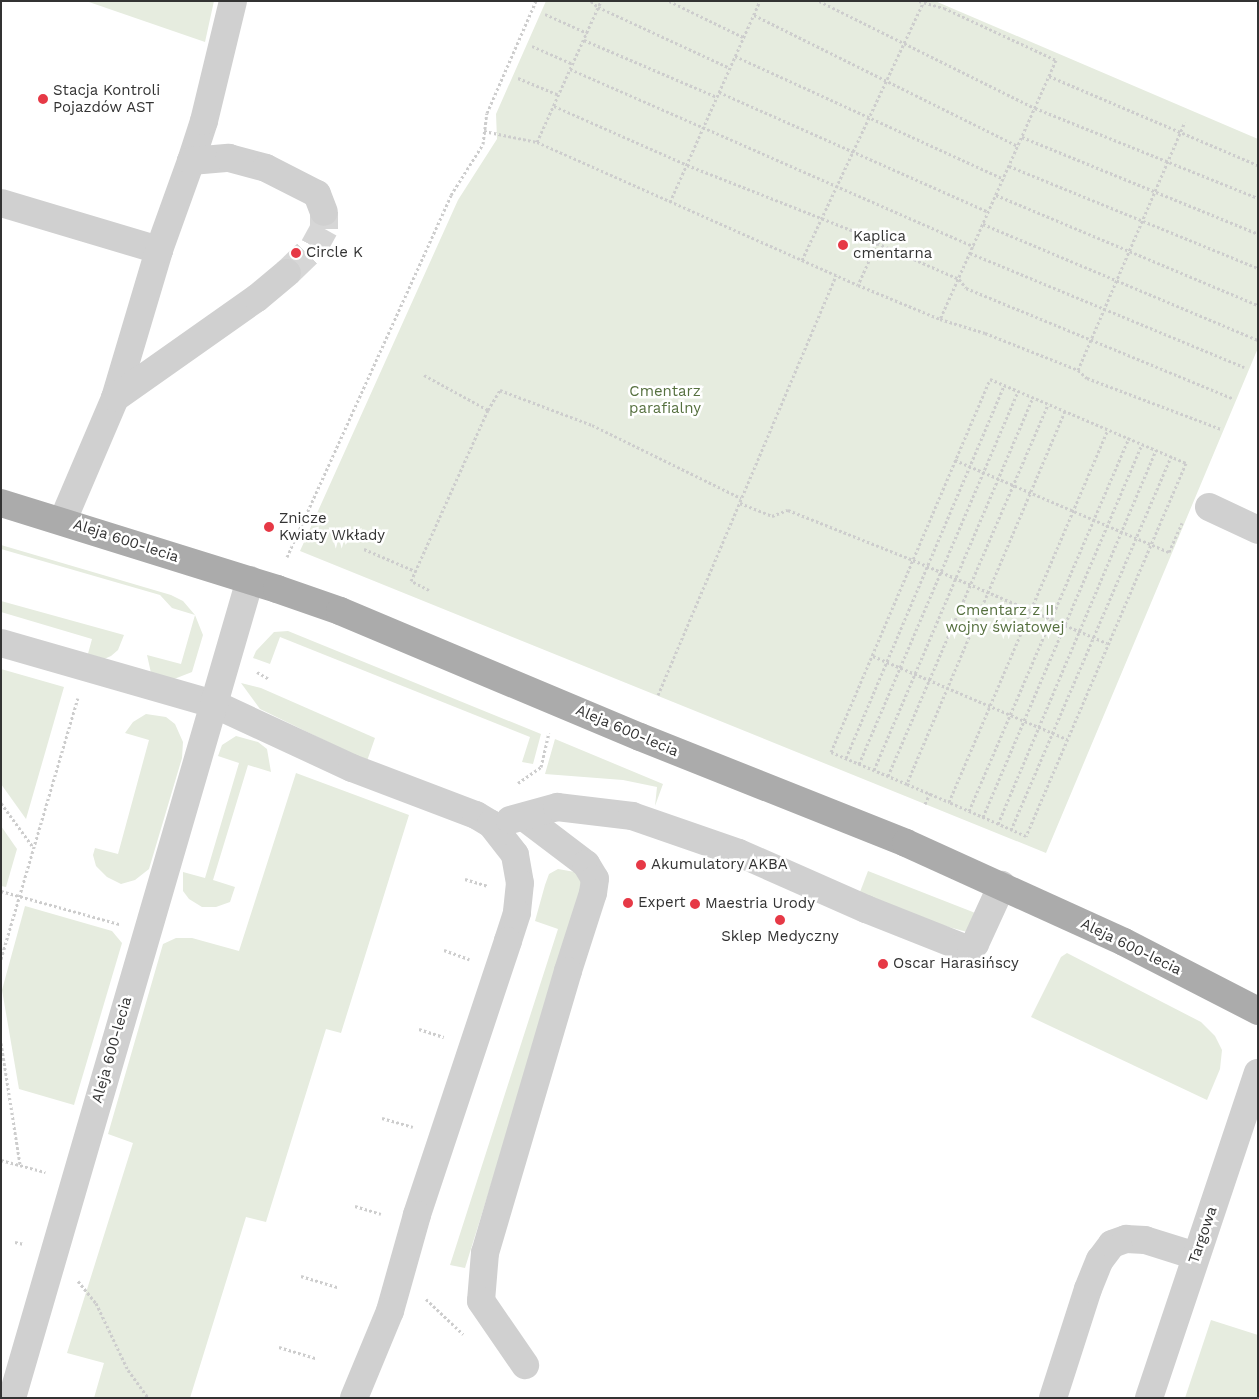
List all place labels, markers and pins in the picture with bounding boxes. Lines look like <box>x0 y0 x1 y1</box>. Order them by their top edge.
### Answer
place label: Stacja Kontroli Pojazdów AST <box>53 81 161 116</box>
marker: Stacja Kontroli Pojazdów AST <box>37 93 49 105</box>
place label: Kaplica cmentarna <box>853 227 932 262</box>
marker: Kaplica cmentarna <box>837 239 849 251</box>
place label: Circle K <box>306 244 363 262</box>
marker: Circle K <box>290 247 302 259</box>
place label: Znicze Kwiaty Wkłady <box>279 509 386 544</box>
marker: Znicze Kwiaty Wkłady <box>263 521 275 533</box>
place label: Akumulatory AKBA <box>651 856 789 874</box>
marker: Akumulatory AKBA <box>635 859 647 871</box>
place label: Expert <box>638 894 686 912</box>
place label: Maestria Urody <box>705 895 815 913</box>
marker: Expert <box>622 897 634 909</box>
marker: Maestria Urody <box>689 898 701 910</box>
marker: Sklep Medyczny <box>774 914 786 926</box>
place label: Sklep Medyczny <box>721 928 839 946</box>
place label: Oscar Harasińscy <box>893 955 1019 973</box>
marker: Oscar Harasińscy <box>877 958 889 970</box>

